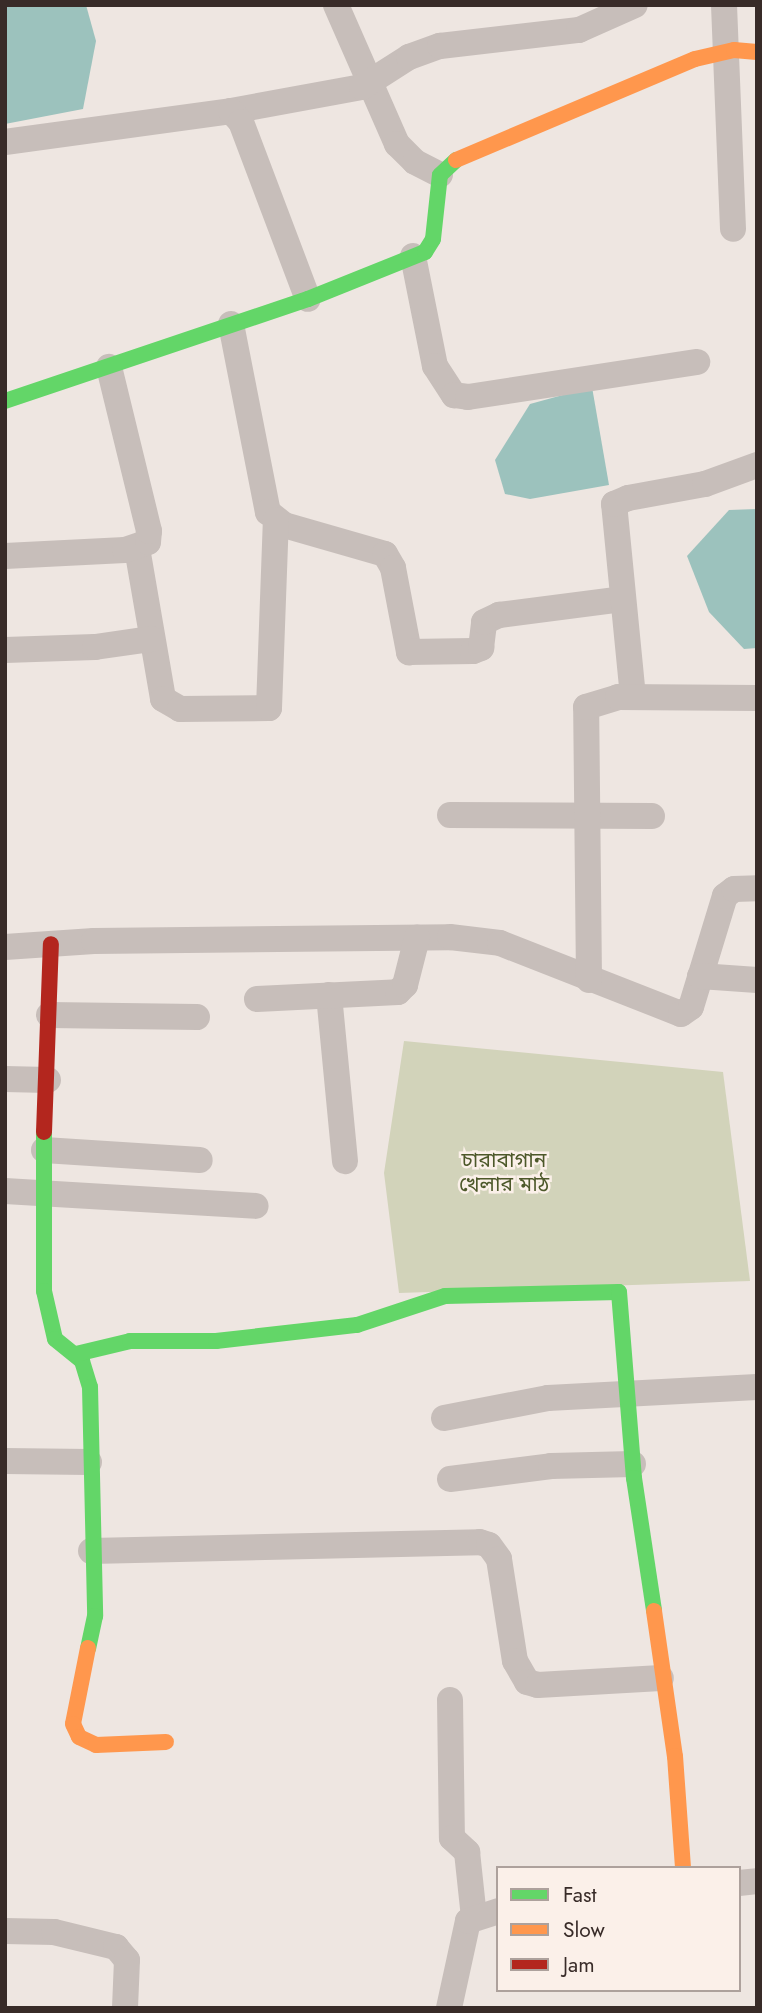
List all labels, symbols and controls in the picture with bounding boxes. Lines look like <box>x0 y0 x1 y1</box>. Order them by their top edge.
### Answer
park label: চারাবাগান খেলার মাঠ <box>459 1147 549 1197</box>
legend <box>496 1866 741 1992</box>
text: Fast <box>563 1880 596 1910</box>
text: Slow <box>563 1915 605 1945</box>
text: Jam <box>563 1950 595 1980</box>

